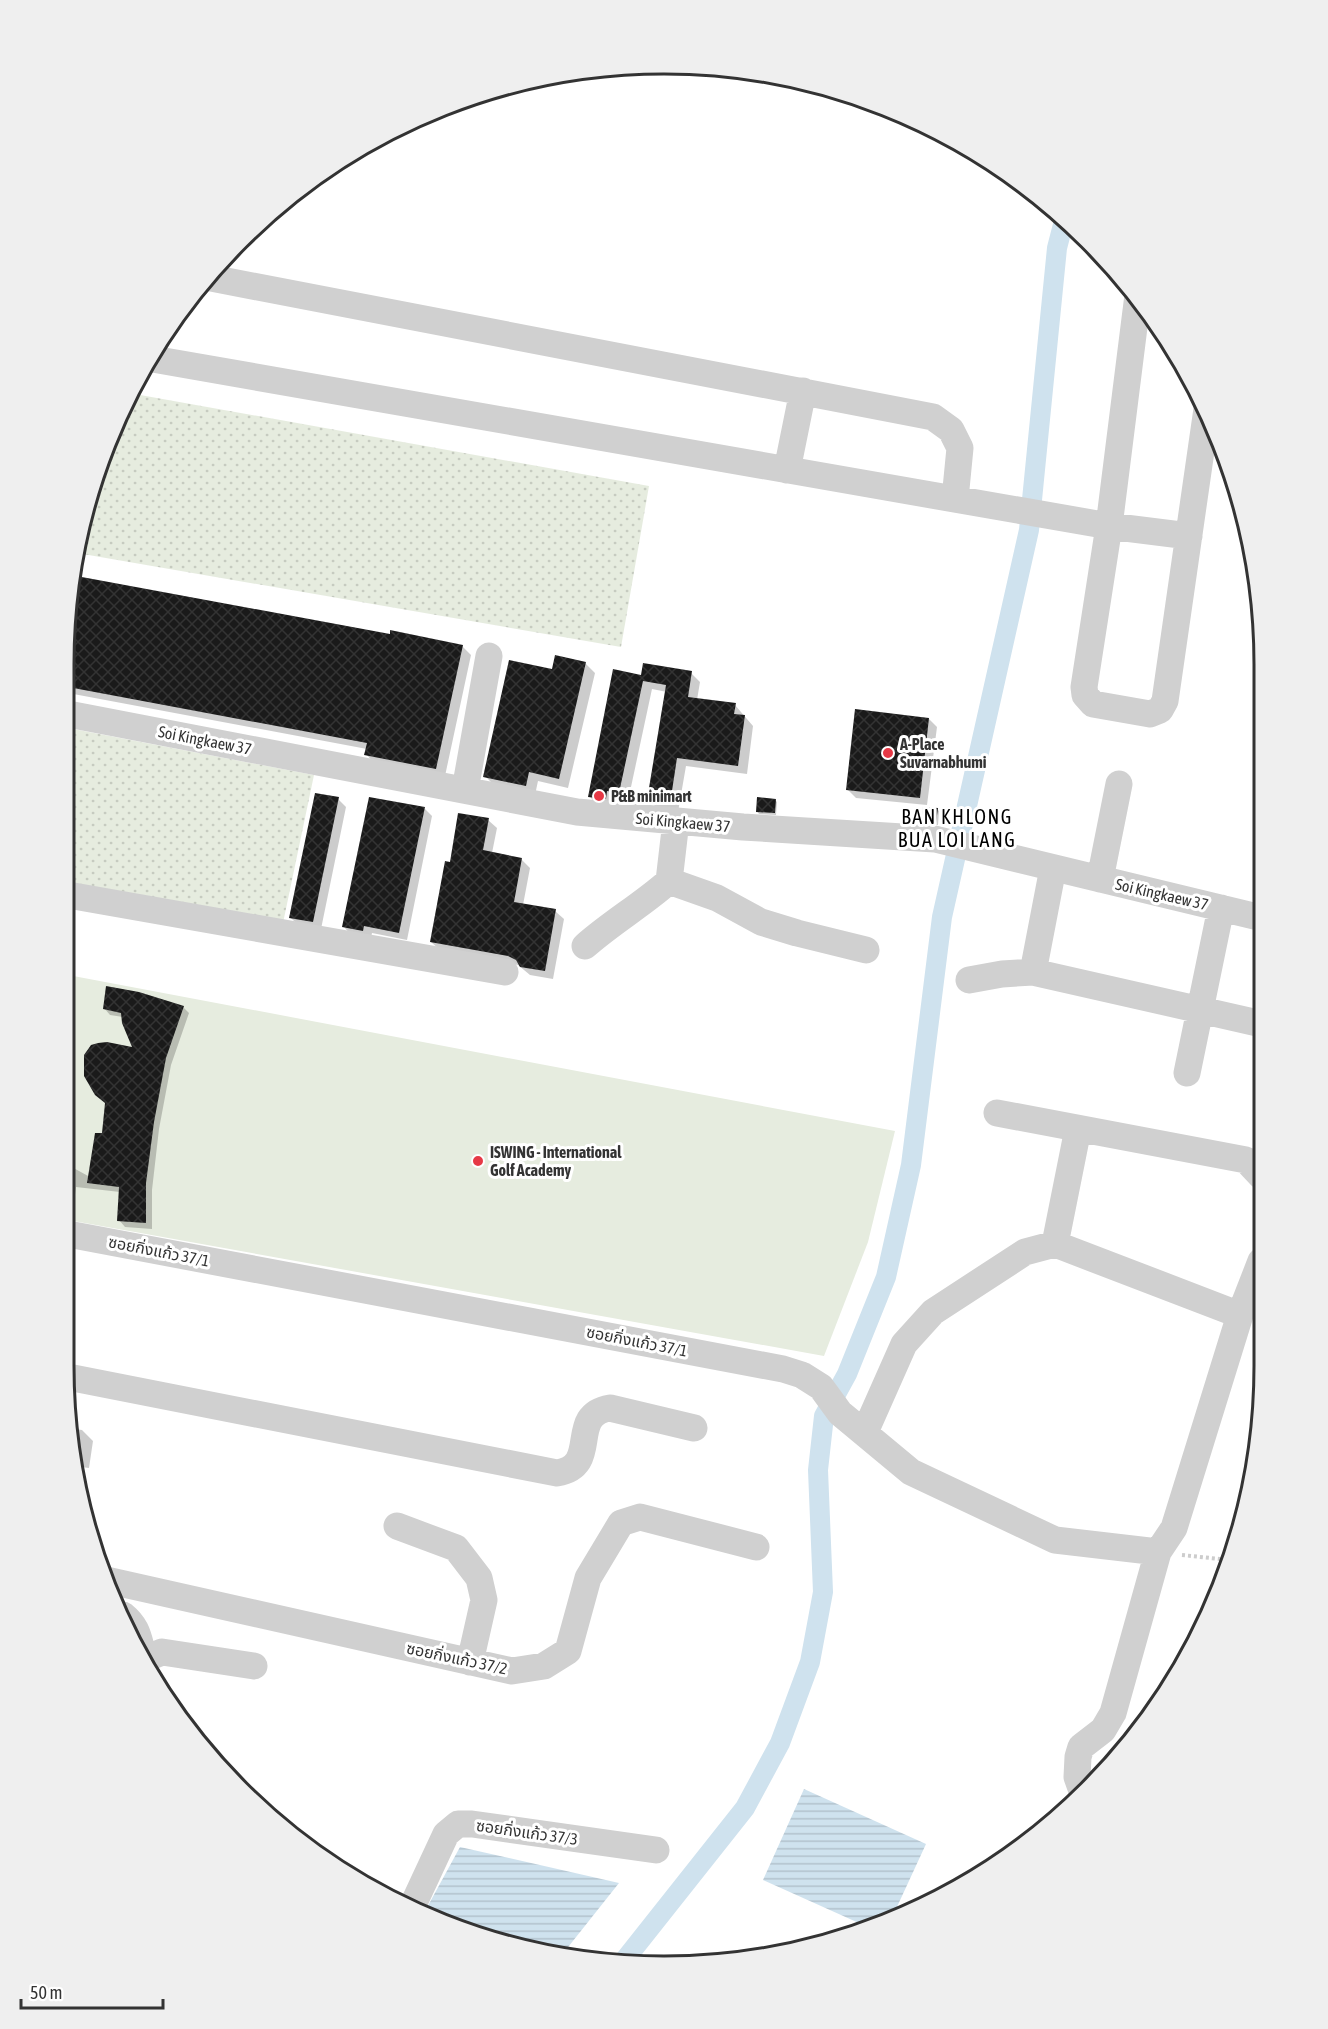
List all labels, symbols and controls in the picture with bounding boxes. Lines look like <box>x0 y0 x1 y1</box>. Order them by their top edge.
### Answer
street label: Soi Kingkaew 37 <box>157 722 253 759</box>
place label: A-Place Suvarnabhumi <box>899 735 987 771</box>
marker: A-Place Suvarnabhumi <box>881 746 895 760</box>
place label: P&B minimart <box>611 787 692 805</box>
marker: P&B minimart <box>592 789 606 803</box>
district label: BAN KHLONG BUA LOI LANG <box>898 805 1016 851</box>
street label: Soi Kingkaew 37 <box>635 809 731 836</box>
street label: Soi Kingkaew 37 <box>1114 875 1210 914</box>
place label: ISWING - International Golf Academy <box>490 1143 622 1179</box>
marker: ISWING - International Golf Academy <box>471 1154 485 1168</box>
street label: ซอยกิ่งแก้ว 37/1 <box>107 1231 211 1270</box>
street label: ซอยกิ่งแก้ว 37/1 <box>585 1321 689 1360</box>
street label: ซอยกิ่งแก้ว 37/2 <box>405 1638 509 1677</box>
street label: ซอยกิ่งแก้ว 37/3 <box>475 1815 579 1848</box>
scale bar <box>21 1972 164 2010</box>
text: 50 m <box>30 1982 62 2003</box>

